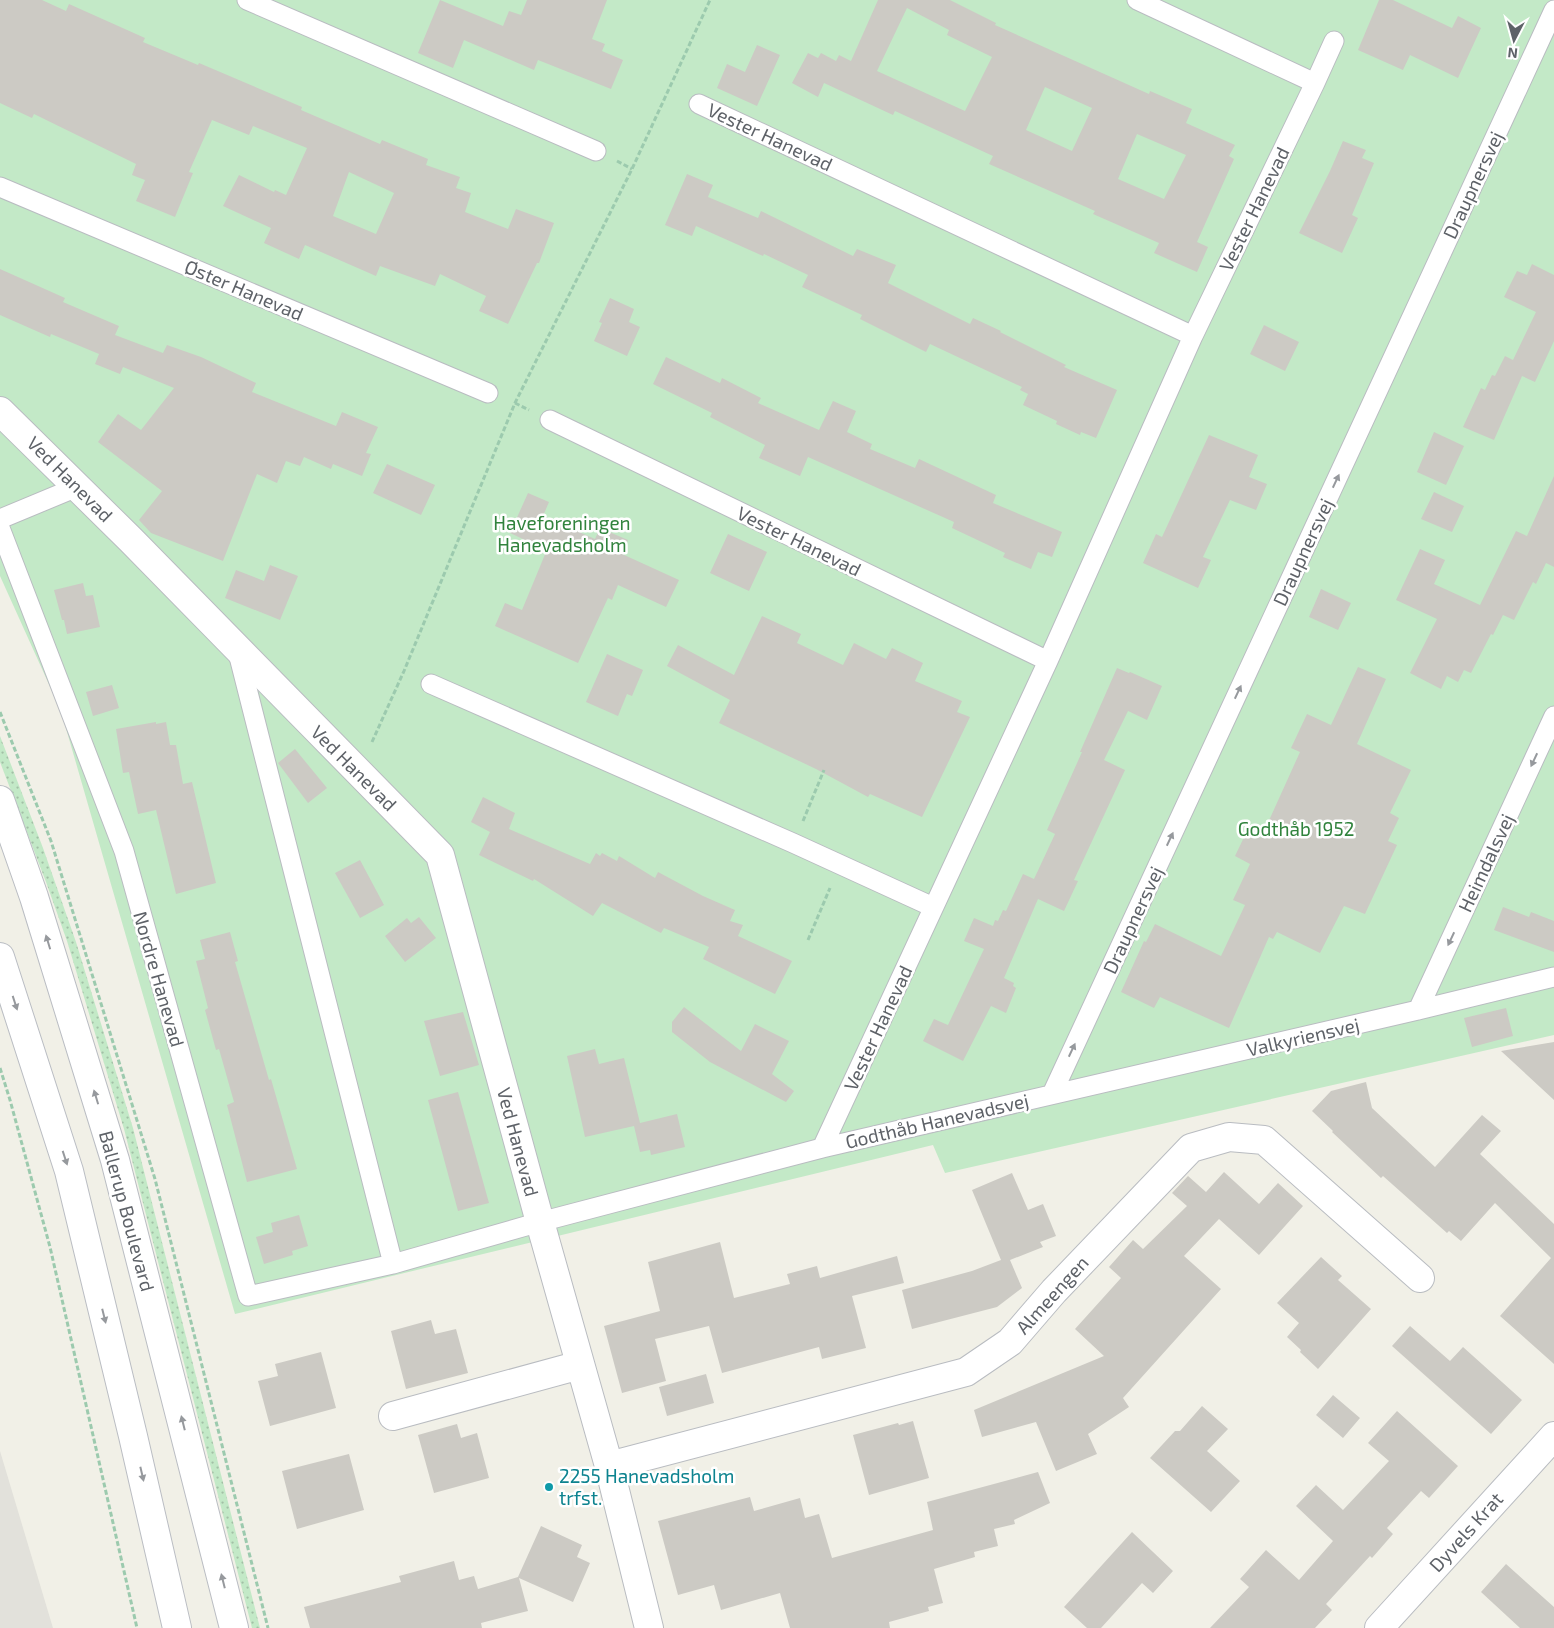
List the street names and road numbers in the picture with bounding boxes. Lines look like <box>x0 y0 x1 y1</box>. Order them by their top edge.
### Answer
street label: Vester Hanevad <box>704 98 836 176</box>
street label: Draupnersvej <box>1438 127 1507 242</box>
street label: Vester Hanevad <box>1214 143 1294 275</box>
street label: Øster Hanevad <box>181 254 307 325</box>
street label: Ved Hanevad <box>23 431 118 526</box>
street label: Draupnersvej <box>1268 494 1337 609</box>
street label: Vester Hanevad <box>733 501 865 581</box>
street label: Ved Hanevad <box>307 720 402 815</box>
street label: Heimdalsvej <box>1453 810 1518 916</box>
street label: Draupnersvej <box>1098 862 1167 977</box>
street label: Nordre Hanevad <box>129 908 190 1049</box>
street label: Vester Hanevad <box>839 962 917 1094</box>
street label: Valkyriensvej <box>1244 1012 1361 1061</box>
street label: Ved Hanevad <box>493 1085 544 1199</box>
street label: Godthåb Hanevadsvej <box>843 1088 1031 1153</box>
street label: Ballerup Boulevard <box>95 1128 160 1294</box>
street label: Almeengen <box>1011 1251 1093 1339</box>
street label: Dyvels Krat <box>1424 1487 1507 1576</box>

